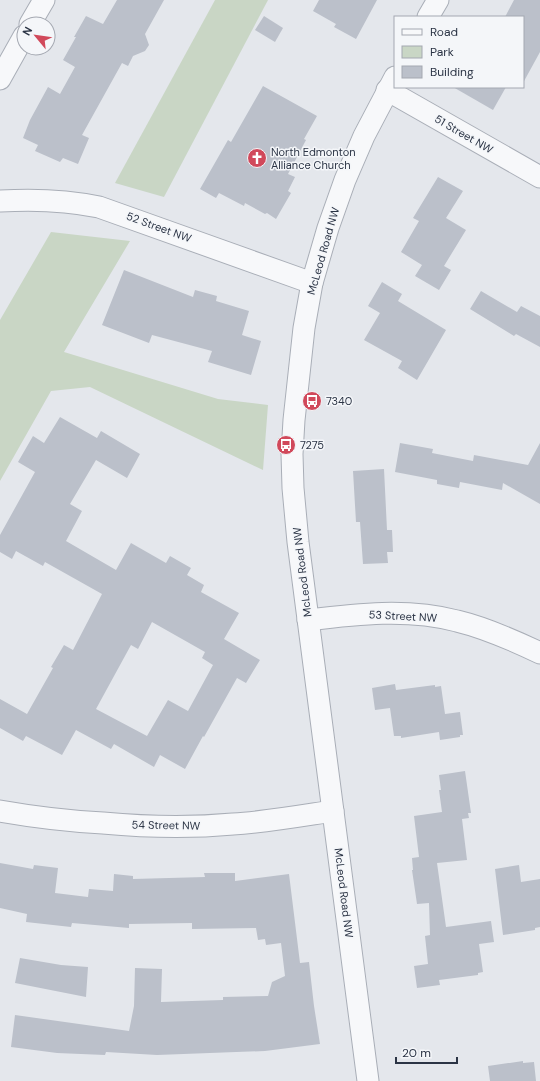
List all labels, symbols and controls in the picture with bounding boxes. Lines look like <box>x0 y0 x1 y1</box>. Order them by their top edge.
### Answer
north arrow <box>16 16 56 56</box>
legend <box>394 16 524 88</box>
text: N <box>19 24 35 38</box>
text: Road <box>430 24 458 40</box>
text: Park <box>430 44 454 60</box>
text: Building <box>430 64 474 80</box>
street label: 51 Street NW <box>432 112 496 157</box>
place label: North Edmonton Alliance Church <box>271 145 356 172</box>
church icon: North Edmonton Alliance Church <box>246 147 268 169</box>
street label: McLeod Road NW <box>304 205 342 296</box>
street label: 52 Street NW <box>125 209 194 245</box>
bus stop icon: 7340 <box>301 390 323 412</box>
place label: 7340 <box>326 394 352 408</box>
bus stop icon: 7275 <box>275 434 297 456</box>
place label: 7275 <box>300 438 324 452</box>
street label: McLeod Road NW <box>289 526 314 618</box>
street label: 53 Street NW <box>368 607 438 625</box>
street label: 54 Street NW <box>132 817 201 833</box>
street label: McLeod Road NW <box>332 847 357 939</box>
scale bar <box>396 1039 457 1065</box>
text: 20 m <box>402 1045 431 1061</box>

